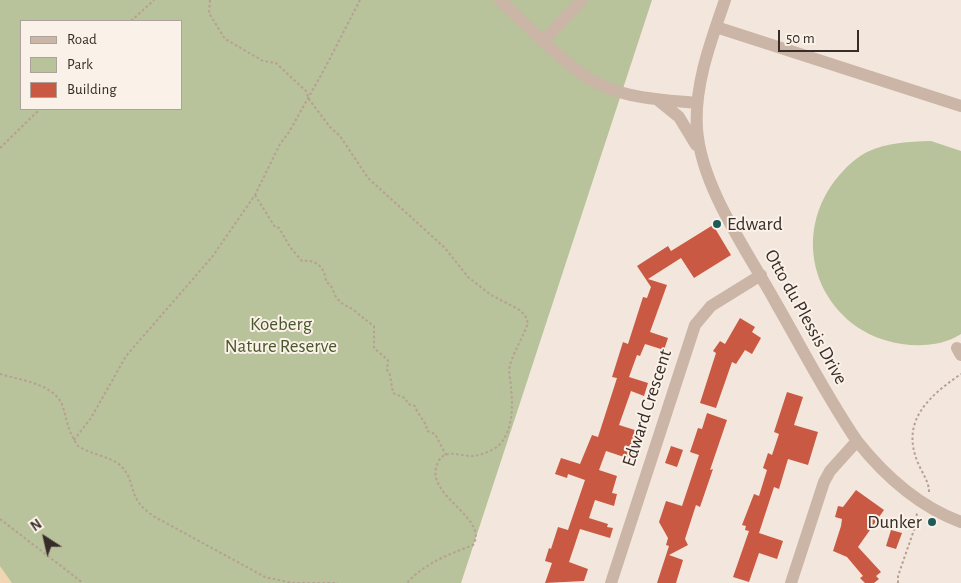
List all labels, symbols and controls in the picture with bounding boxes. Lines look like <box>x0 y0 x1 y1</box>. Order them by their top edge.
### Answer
legend <box>20 20 182 110</box>
scale bar <box>781 20 862 52</box>
text: 50 m <box>786 31 815 46</box>
text: Road <box>67 32 97 47</box>
text: Park <box>67 57 93 72</box>
text: Building <box>67 82 117 97</box>
place label: Edward <box>727 213 783 235</box>
marker: Edward <box>711 218 723 230</box>
street label: Otto du Plessis Drive <box>759 246 853 388</box>
park label: Koeberg Nature Reserve <box>225 313 337 357</box>
street label: Edward Crescent <box>617 346 677 470</box>
place label: Dunker <box>867 511 922 533</box>
north arrow <box>20 513 70 563</box>
marker: Dunker <box>926 516 938 528</box>
text: N <box>28 517 44 534</box>

